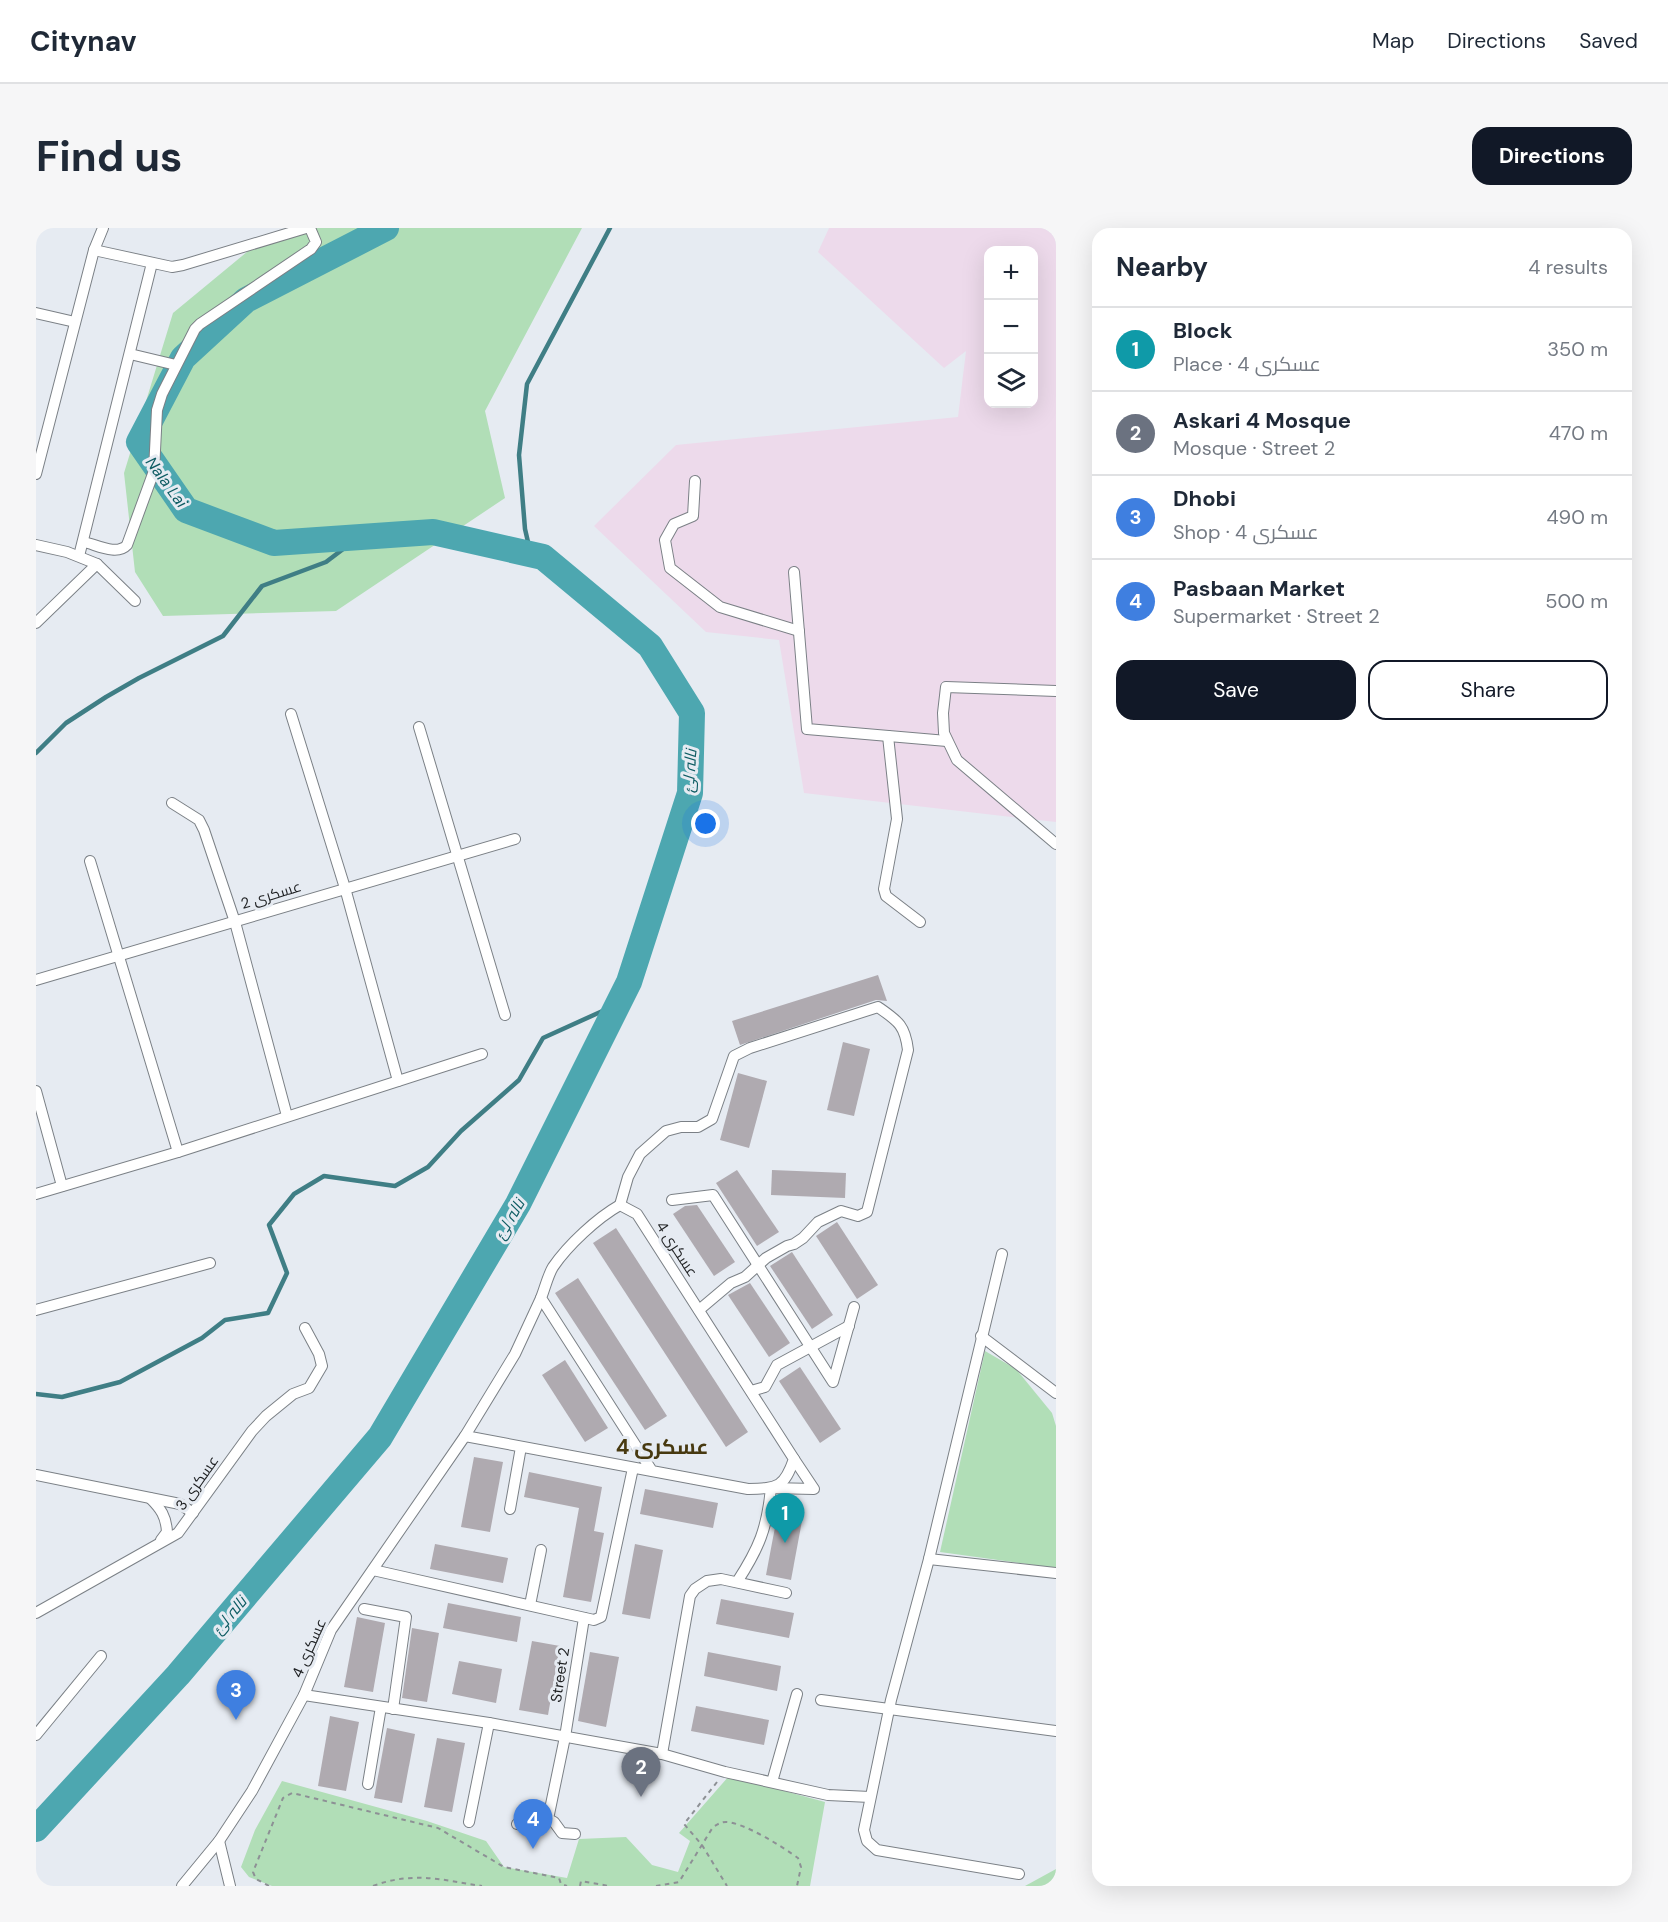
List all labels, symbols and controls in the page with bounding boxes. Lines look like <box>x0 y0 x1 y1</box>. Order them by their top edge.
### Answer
text: Citynav <box>30 23 136 60</box>
text: Map <box>1372 27 1414 55</box>
text: Directions <box>1447 27 1546 55</box>
text: Saved <box>1579 27 1638 55</box>
button: Directions <box>1472 127 1632 185</box>
text: Find us <box>36 129 182 184</box>
map controls <box>984 246 1038 408</box>
button: + <box>984 246 1038 300</box>
text: Nearby <box>1116 250 1208 284</box>
text: 4 results <box>1528 254 1608 280</box>
button: − <box>984 300 1038 354</box>
text: Block <box>1173 316 1232 345</box>
text: 1 <box>1132 336 1139 362</box>
text: 350 m <box>1547 336 1608 362</box>
text: Place · عسکری 4 <box>1173 351 1321 377</box>
button: layers <box>984 354 1038 408</box>
text: Askari 4 Mosque <box>1173 406 1351 435</box>
text: 2 <box>1130 420 1141 446</box>
text: 470 m <box>1549 420 1608 446</box>
text: Mosque · Street 2 <box>1173 435 1335 461</box>
water label: Nala Lai <box>141 453 193 513</box>
text: Dhobi <box>1173 484 1236 513</box>
text: 3 <box>1129 504 1142 530</box>
text: 490 m <box>1546 504 1608 530</box>
text: Shop · عسکری 4 <box>1173 519 1319 545</box>
text: Pasbaan Market <box>1173 574 1345 603</box>
text: 4 <box>1129 588 1142 614</box>
text: 500 m <box>1545 588 1608 614</box>
text: Supermarket · Street 2 <box>1173 603 1380 629</box>
button: Save <box>1116 660 1356 720</box>
button: Share <box>1368 660 1608 720</box>
water label: نالہ لئ <box>678 747 702 793</box>
your location <box>691 809 720 838</box>
street label: عسکری 2 <box>238 876 304 914</box>
water label: نالہ لئ <box>489 1194 530 1243</box>
street label: عسکری 4 <box>652 1217 702 1281</box>
district label: عسکری 4 <box>616 1433 708 1461</box>
street label: عسکری 3 <box>171 1452 223 1514</box>
pin: 1 <box>766 1494 804 1543</box>
water label: نالہ لئ <box>207 1591 253 1639</box>
street label: عسکری 4 <box>287 1615 331 1681</box>
street label: Street 2 <box>546 1646 574 1704</box>
pin: 3 <box>216 1670 256 1720</box>
pin: 2 <box>622 1748 660 1797</box>
pin: 4 <box>514 1800 552 1849</box>

